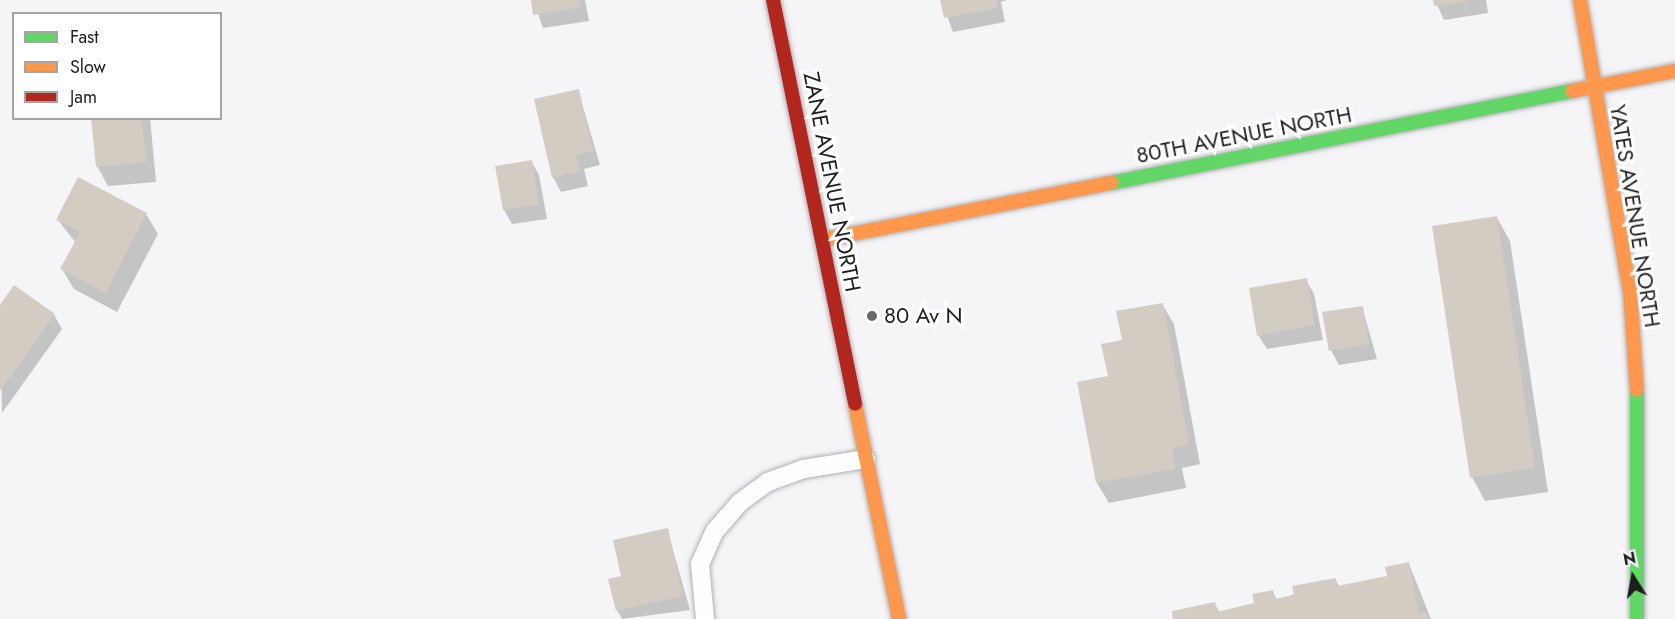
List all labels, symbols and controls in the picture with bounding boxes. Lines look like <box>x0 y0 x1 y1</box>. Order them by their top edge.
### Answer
legend <box>12 12 222 120</box>
text: Fast <box>70 24 99 50</box>
text: Slow <box>70 54 106 80</box>
street label: ZANE AVENUE NORTH <box>798 70 866 294</box>
text: Jam <box>70 84 97 110</box>
street label: 80TH AVENUE NORTH <box>1134 101 1354 169</box>
street label: YATES AVENUE NORTH <box>1604 103 1666 329</box>
place label: 80 Av N <box>884 303 963 329</box>
marker: 80 Av N <box>865 309 879 323</box>
text: N <box>1621 546 1638 571</box>
north arrow <box>1603 547 1663 607</box>

